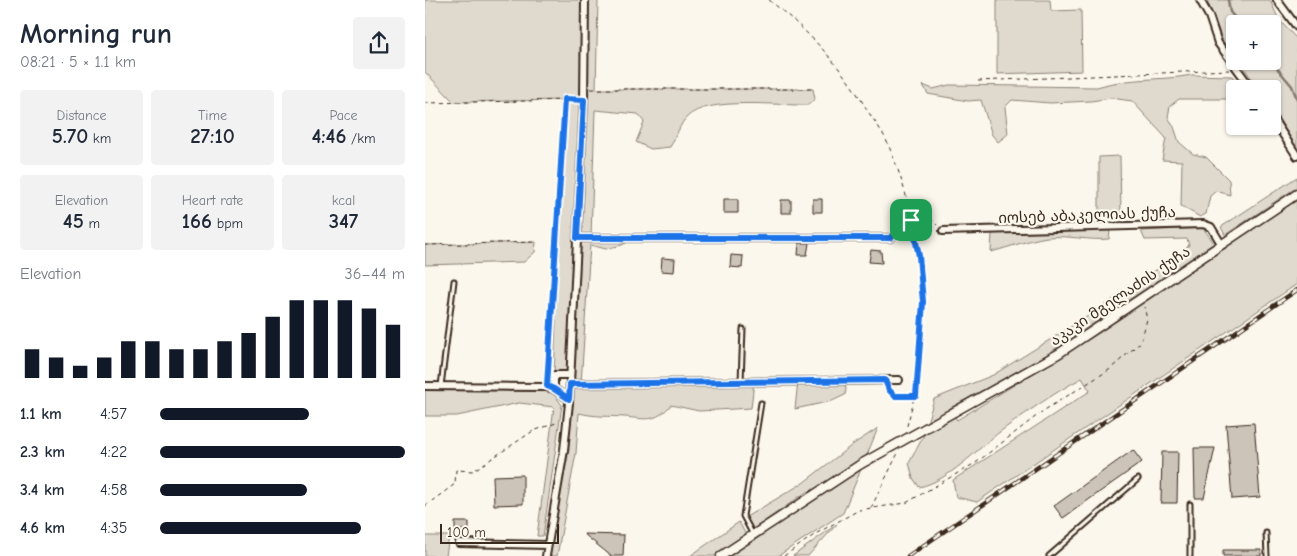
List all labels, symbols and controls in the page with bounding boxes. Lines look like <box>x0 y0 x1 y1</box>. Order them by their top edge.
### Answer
map controls <box>1226 15 1281 135</box>
button: + <box>1226 15 1281 70</box>
button: share <box>353 17 405 69</box>
text: Morning run <box>20 18 172 50</box>
text: 08:21 · 5 × 1.1 km <box>20 53 136 71</box>
button: − <box>1226 80 1281 135</box>
text: Distance <box>56 107 107 124</box>
text: Time <box>198 107 227 124</box>
text: Pace <box>329 107 358 124</box>
text: 5.70 <box>52 124 88 148</box>
text: 27:10 <box>190 124 235 148</box>
text: 4:46 <box>311 124 346 148</box>
text: km <box>88 130 111 147</box>
text: /km <box>346 130 376 147</box>
text: Elevation <box>55 192 108 209</box>
text: Heart rate <box>182 192 243 209</box>
text: kcal <box>332 192 355 209</box>
pin <box>890 199 932 241</box>
street label: იოსებ აბაკელიას ქუჩა <box>998 203 1176 227</box>
icon: arrive <box>897 206 925 234</box>
text: 45 <box>63 209 84 233</box>
text: 166 <box>182 209 212 233</box>
text: 347 <box>329 209 358 233</box>
text: m <box>84 215 100 232</box>
text: bpm <box>212 215 243 232</box>
street label: აკაკი მგელაძის ქუჩა <box>1047 242 1193 350</box>
text: Elevation <box>20 265 81 283</box>
text: 36–44 m <box>345 265 405 283</box>
text: 1.1 km <box>20 405 62 423</box>
text: 4:57 <box>100 405 127 423</box>
text: 2.3 km <box>20 443 65 461</box>
text: 4:22 <box>100 443 127 461</box>
text: 3.4 km <box>20 481 65 499</box>
text: 4:58 <box>100 481 128 499</box>
text: 4.6 km <box>20 519 65 537</box>
text: 4:35 <box>100 519 127 537</box>
scale bar <box>440 521 559 544</box>
text: 100 m <box>447 524 486 541</box>

